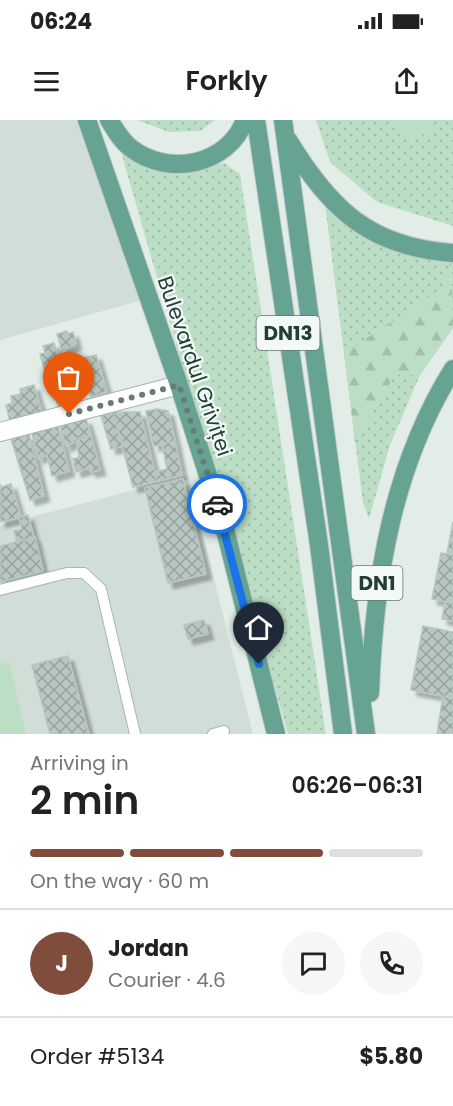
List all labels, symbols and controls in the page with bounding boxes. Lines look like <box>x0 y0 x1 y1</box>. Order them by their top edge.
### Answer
text: 06:24 <box>30 6 92 37</box>
text: Forkly <box>185 62 268 99</box>
icon: menu <box>30 65 63 98</box>
icon: share <box>390 65 423 98</box>
street label: Bulevardul Griviței <box>151 272 239 460</box>
road number: DN13 <box>256 316 320 350</box>
pin <box>43 352 94 414</box>
icon: bag <box>52 361 85 394</box>
courier <box>187 474 247 534</box>
icon: car <box>201 488 234 521</box>
road number: DN1 <box>352 566 403 600</box>
pin <box>233 602 284 664</box>
icon: home <box>242 611 275 644</box>
text: Arriving in <box>30 749 129 777</box>
text: 06:26–06:31 <box>292 770 423 801</box>
text: 2 min <box>30 773 139 828</box>
text: On the way · 60 m <box>30 867 209 895</box>
button: chat <box>282 932 345 995</box>
button: phone <box>360 932 423 995</box>
text: Jordan <box>108 933 189 964</box>
text: J <box>55 948 68 979</box>
text: Courier · 4.6 <box>108 966 226 994</box>
text: Order #5134 <box>30 1041 164 1072</box>
text: $5.80 <box>359 1041 423 1072</box>

